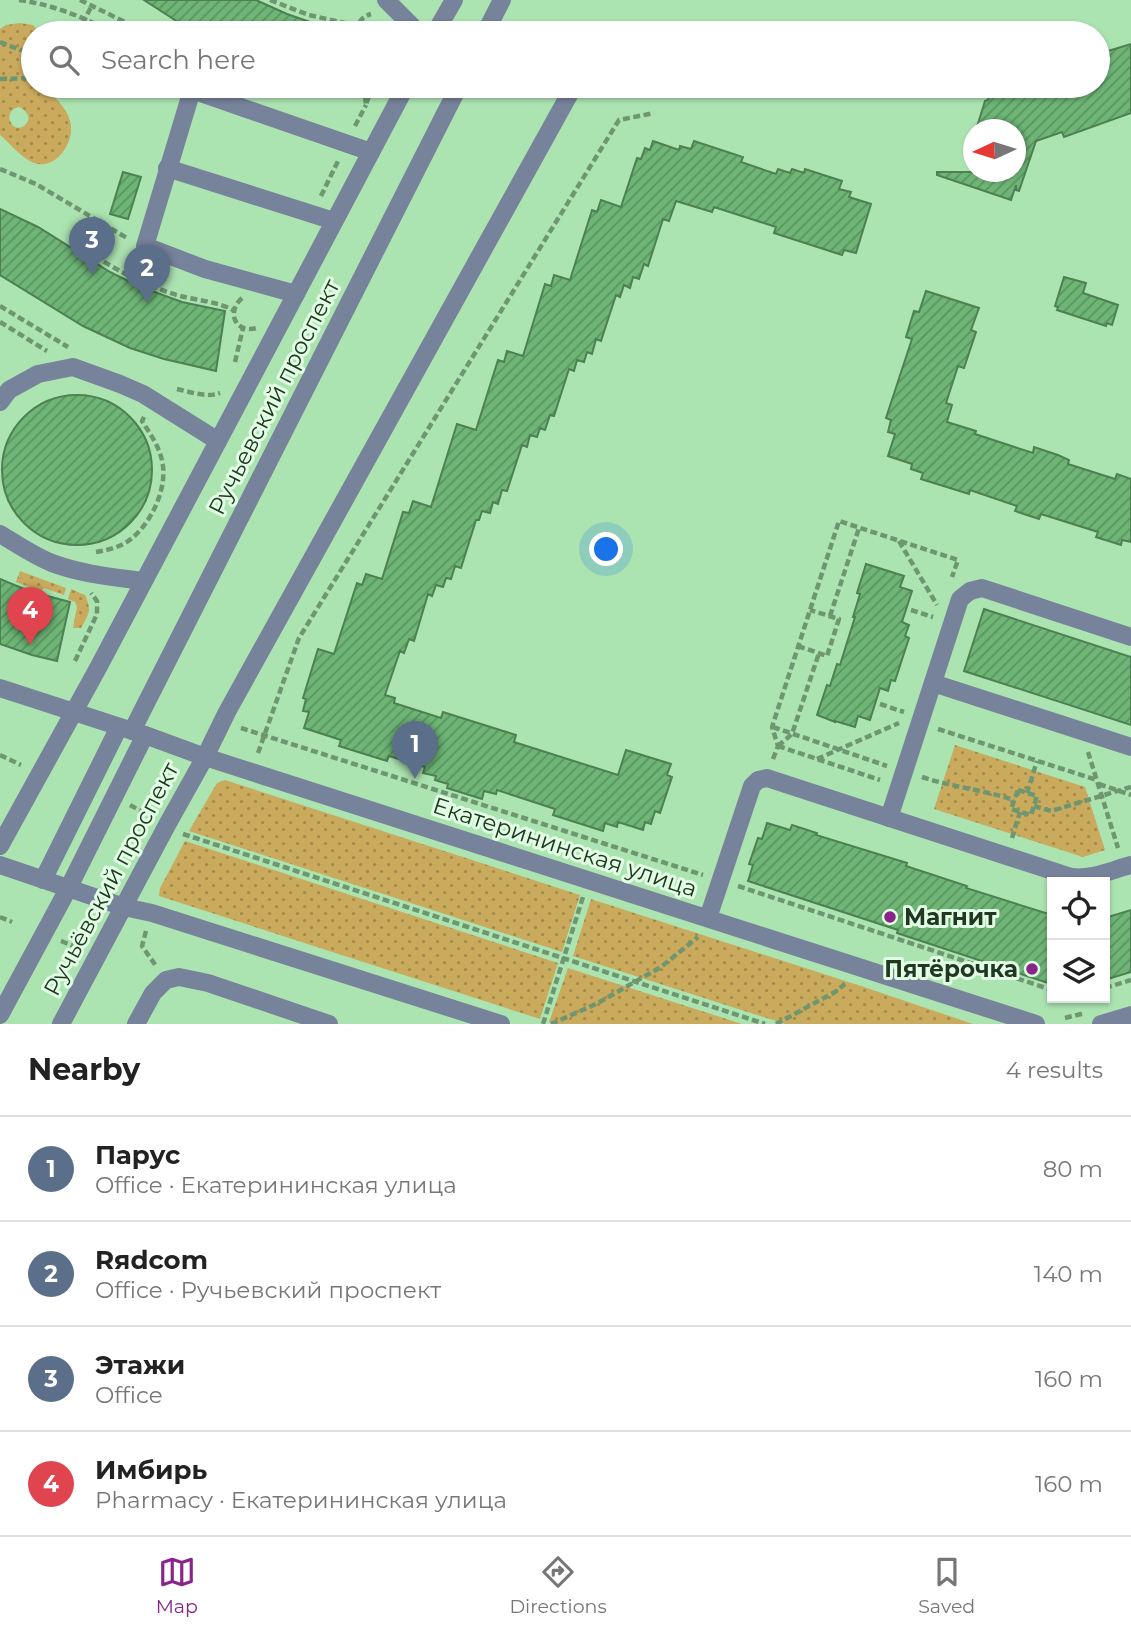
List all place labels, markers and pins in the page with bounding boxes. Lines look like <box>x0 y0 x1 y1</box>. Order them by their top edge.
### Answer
pin: 3 <box>69 217 115 275</box>
pin: 2 <box>124 245 170 303</box>
pin: 4 <box>7 587 53 645</box>
pin: 1 <box>392 721 438 779</box>
place label: Магнит <box>904 903 997 931</box>
marker: Магнит <box>882 909 898 925</box>
place label: Пятёрочка <box>884 955 1018 983</box>
marker: Пятёрочка <box>1024 961 1040 977</box>

